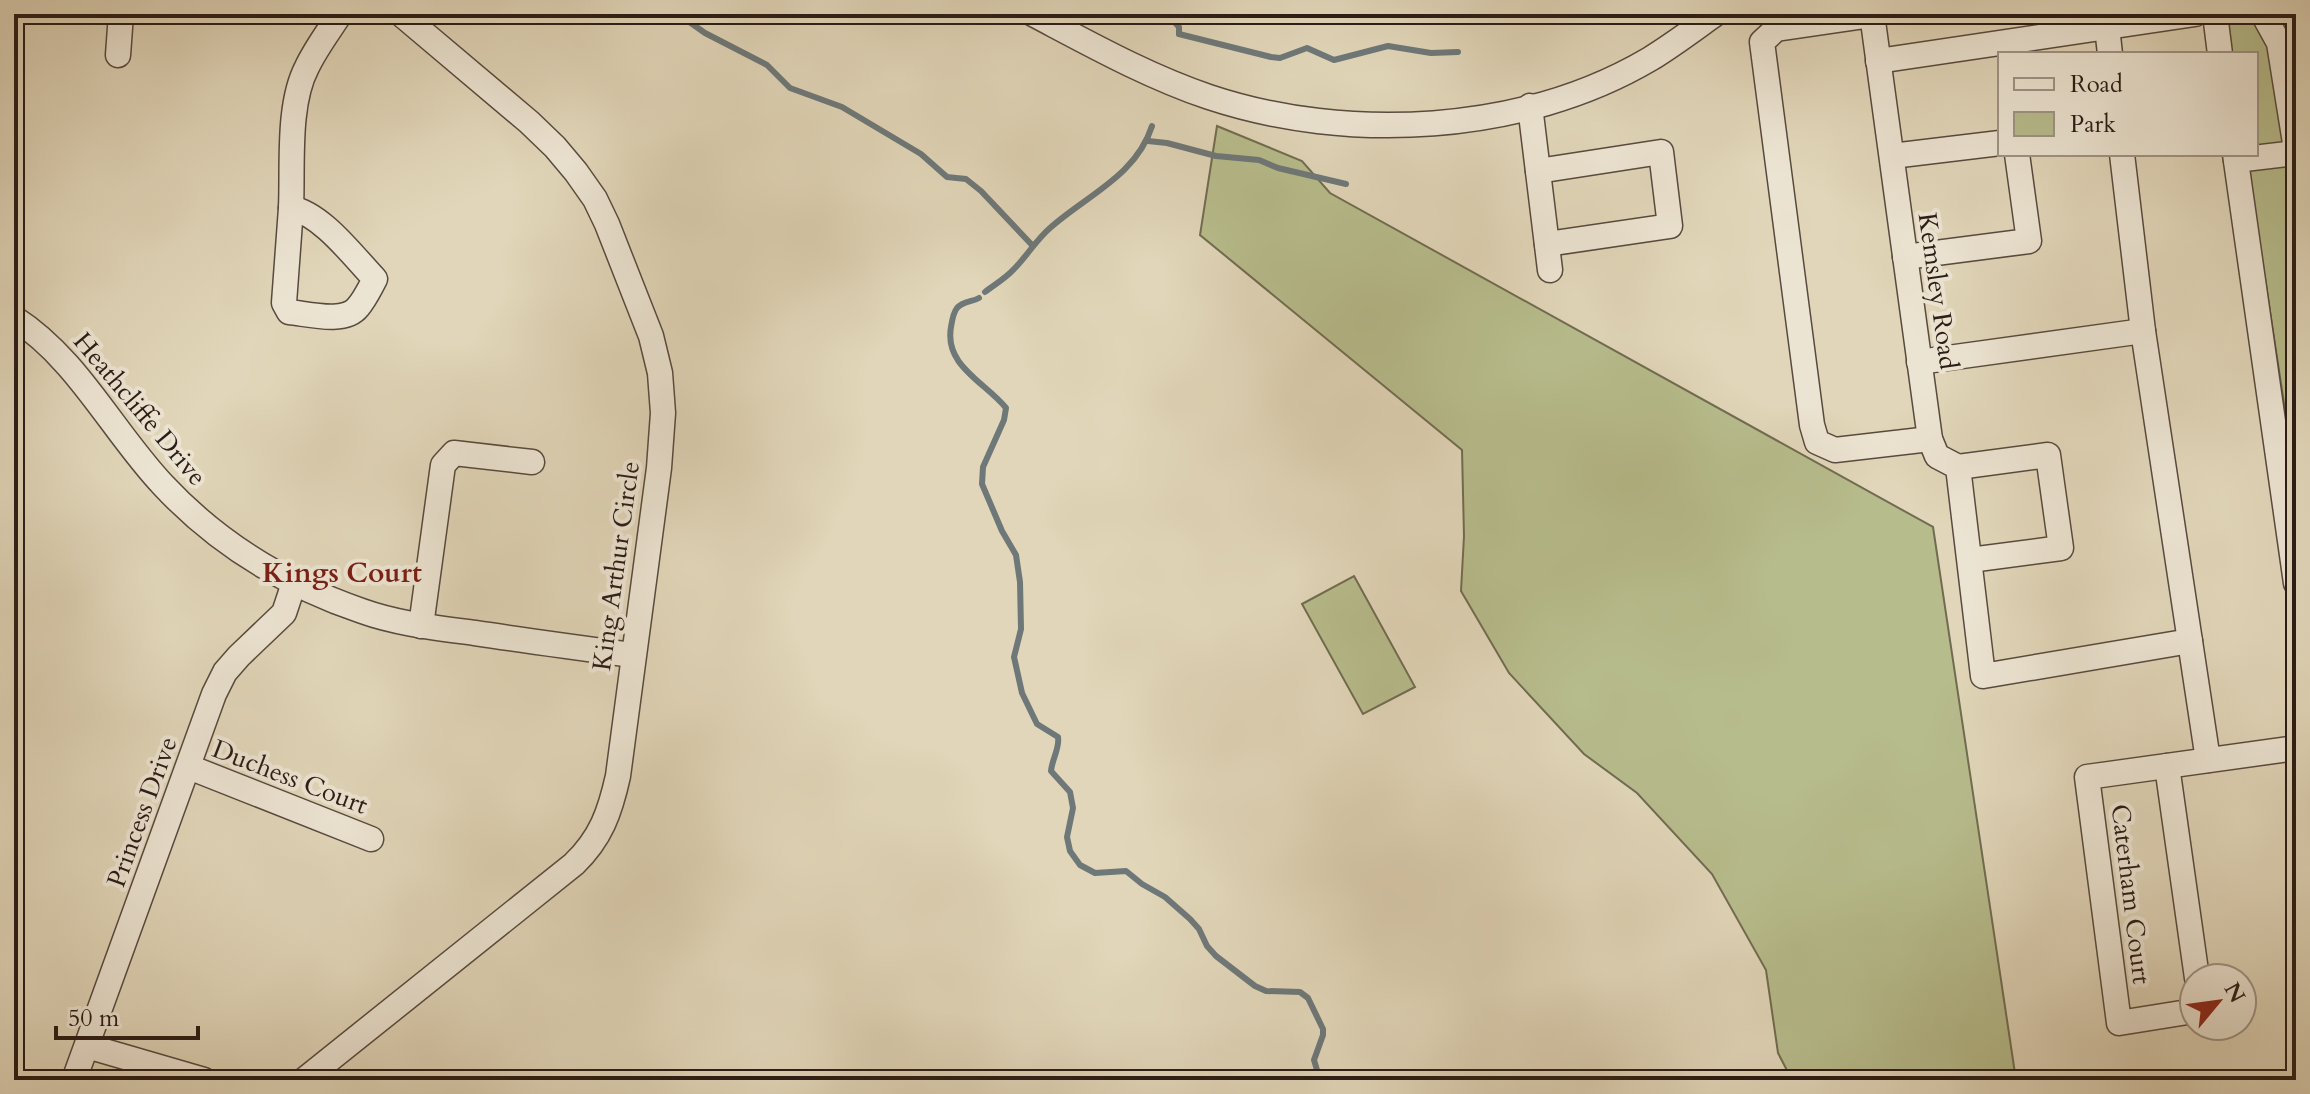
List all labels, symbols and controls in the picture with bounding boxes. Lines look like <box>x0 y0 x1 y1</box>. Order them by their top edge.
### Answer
legend <box>1998 52 2258 156</box>
text: Road <box>2070 68 2123 101</box>
text: Park <box>2070 108 2116 141</box>
street label: Kemsley Road <box>1910 210 1966 372</box>
street label: Heathcliffe Drive <box>65 325 215 493</box>
street label: King Arthur Circle <box>584 459 648 673</box>
district label: Kings Court <box>262 554 422 592</box>
street label: Duchess Court <box>207 731 373 823</box>
street label: Princess Drive <box>99 732 185 892</box>
street label: Caterham Court <box>2103 802 2159 986</box>
north arrow <box>2178 962 2258 1042</box>
text: N <box>2217 977 2252 1008</box>
scale bar <box>56 990 198 1040</box>
text: 50 m <box>68 1002 120 1035</box>

